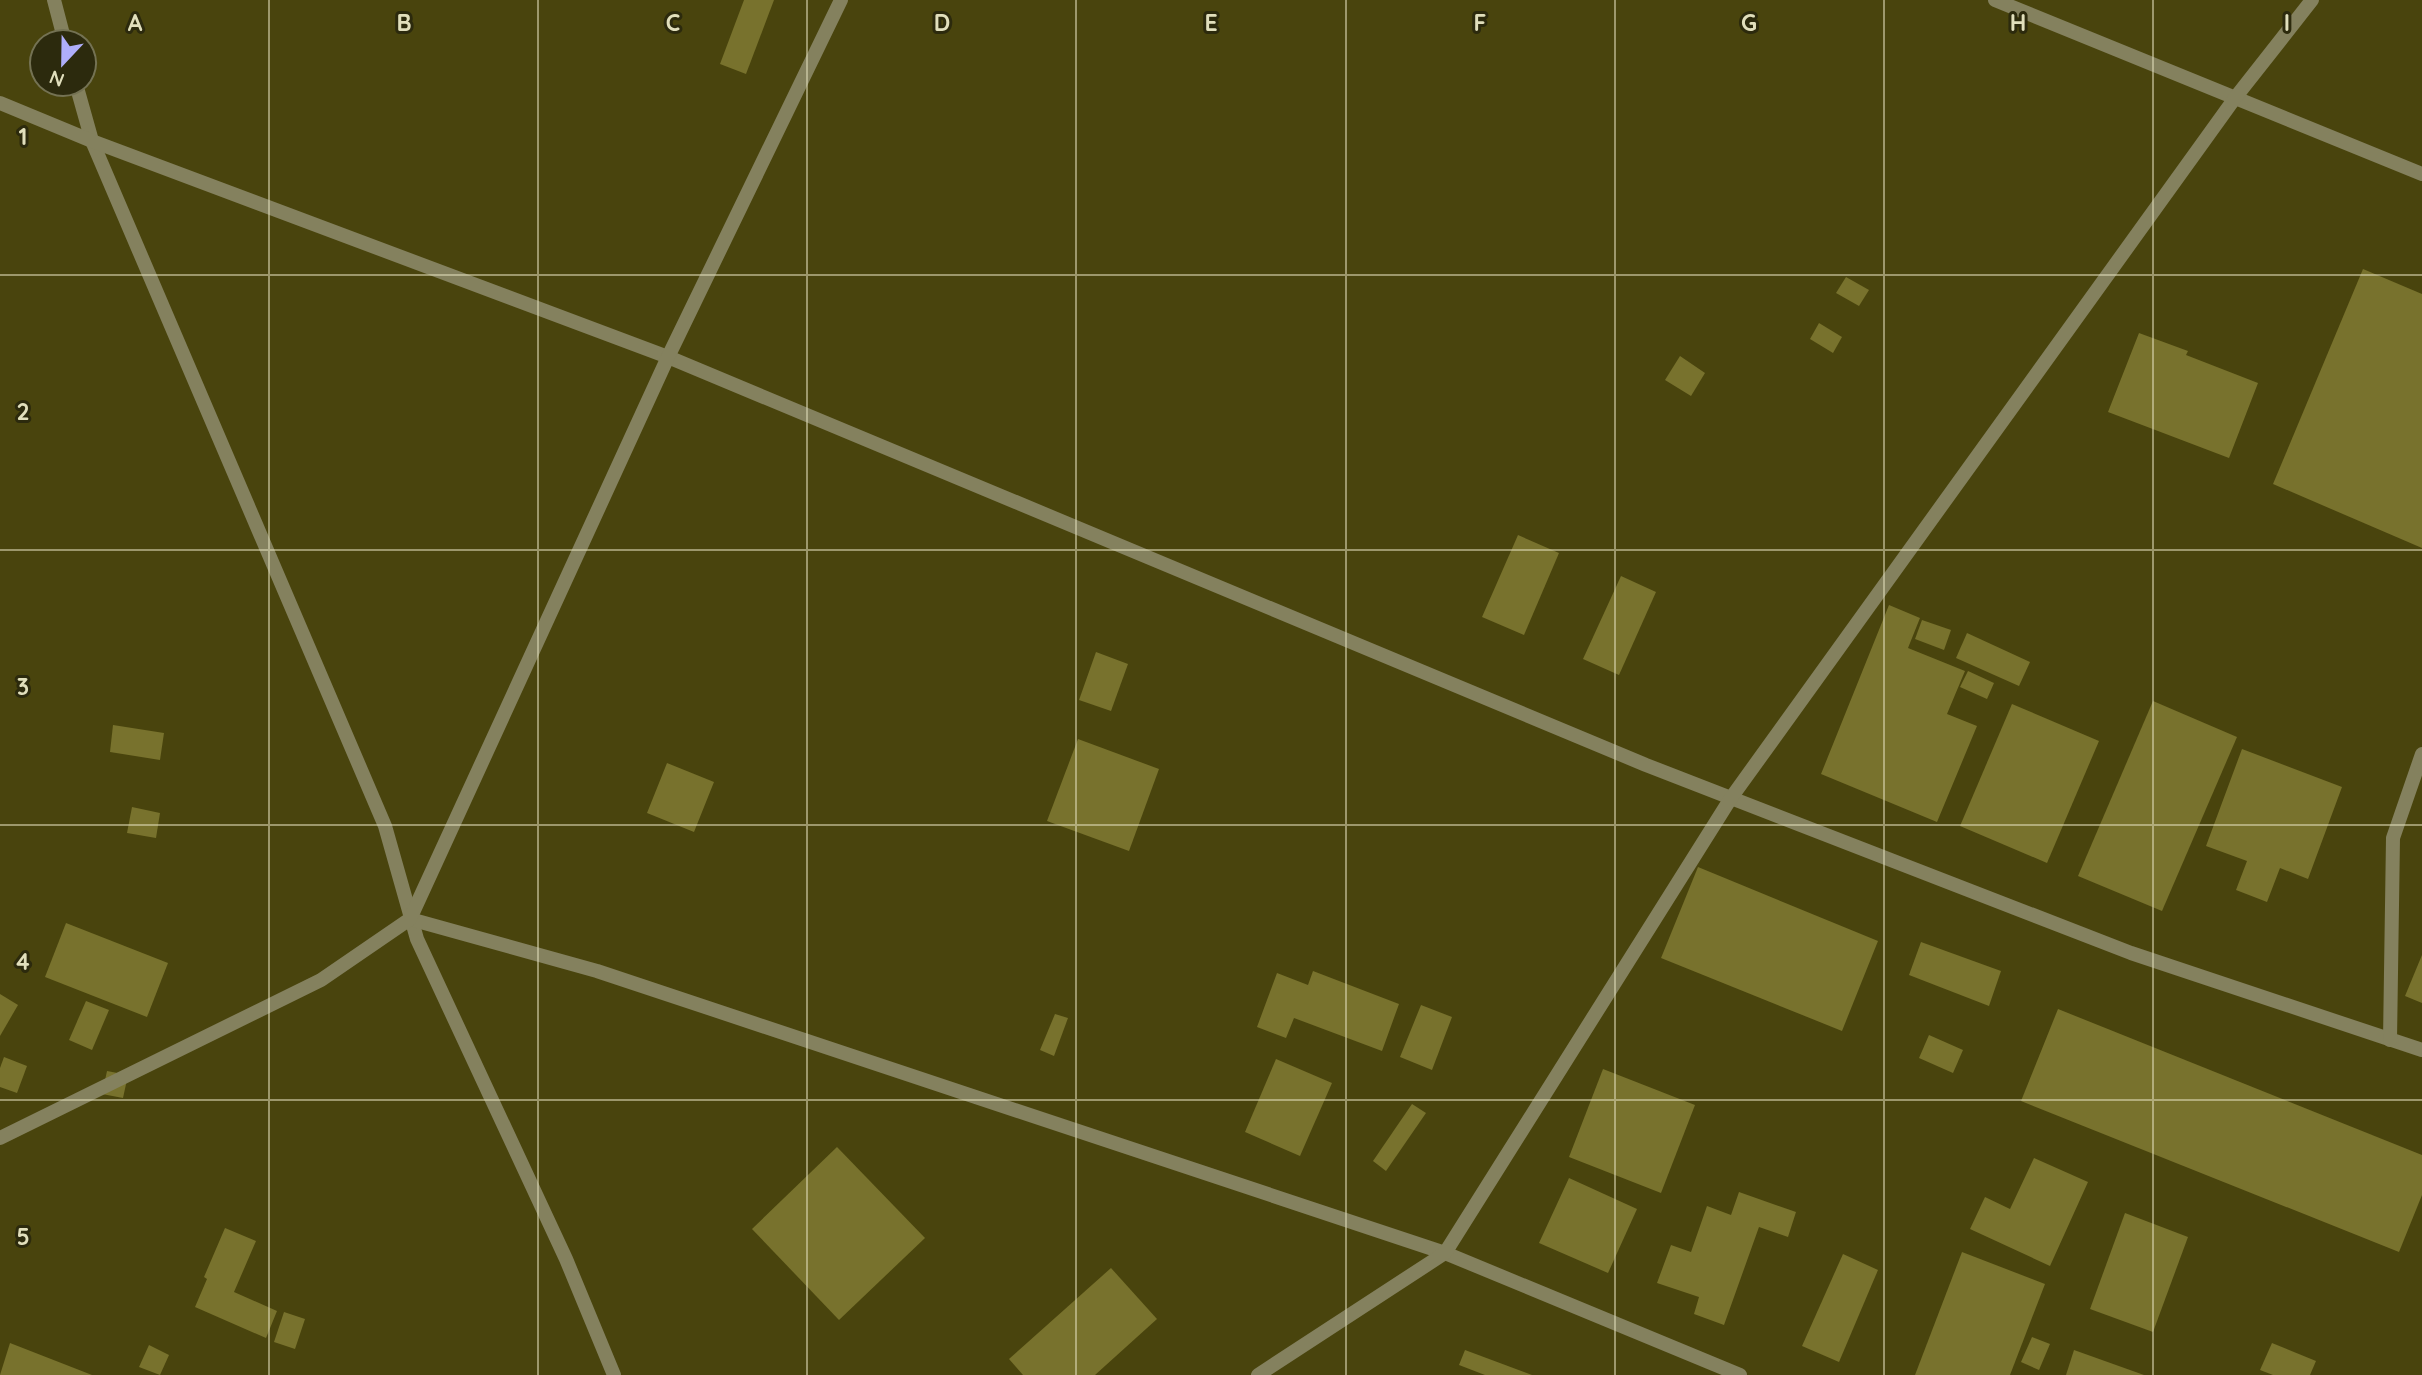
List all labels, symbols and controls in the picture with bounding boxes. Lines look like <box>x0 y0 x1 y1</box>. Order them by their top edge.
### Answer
text: A <box>128 8 143 37</box>
text: B <box>396 8 412 37</box>
text: C <box>666 8 680 37</box>
text: D <box>934 8 950 37</box>
text: E <box>1204 8 1218 37</box>
text: F <box>1474 8 1486 37</box>
text: G <box>1741 8 1757 37</box>
text: H <box>2010 8 2026 37</box>
text: I <box>2284 8 2290 37</box>
north arrow <box>28 28 98 98</box>
text: N <box>46 65 68 93</box>
text: 1 <box>19 122 27 151</box>
text: 2 <box>16 397 30 426</box>
text: 3 <box>17 672 29 701</box>
text: 4 <box>16 947 30 976</box>
text: 5 <box>16 1222 30 1251</box>

